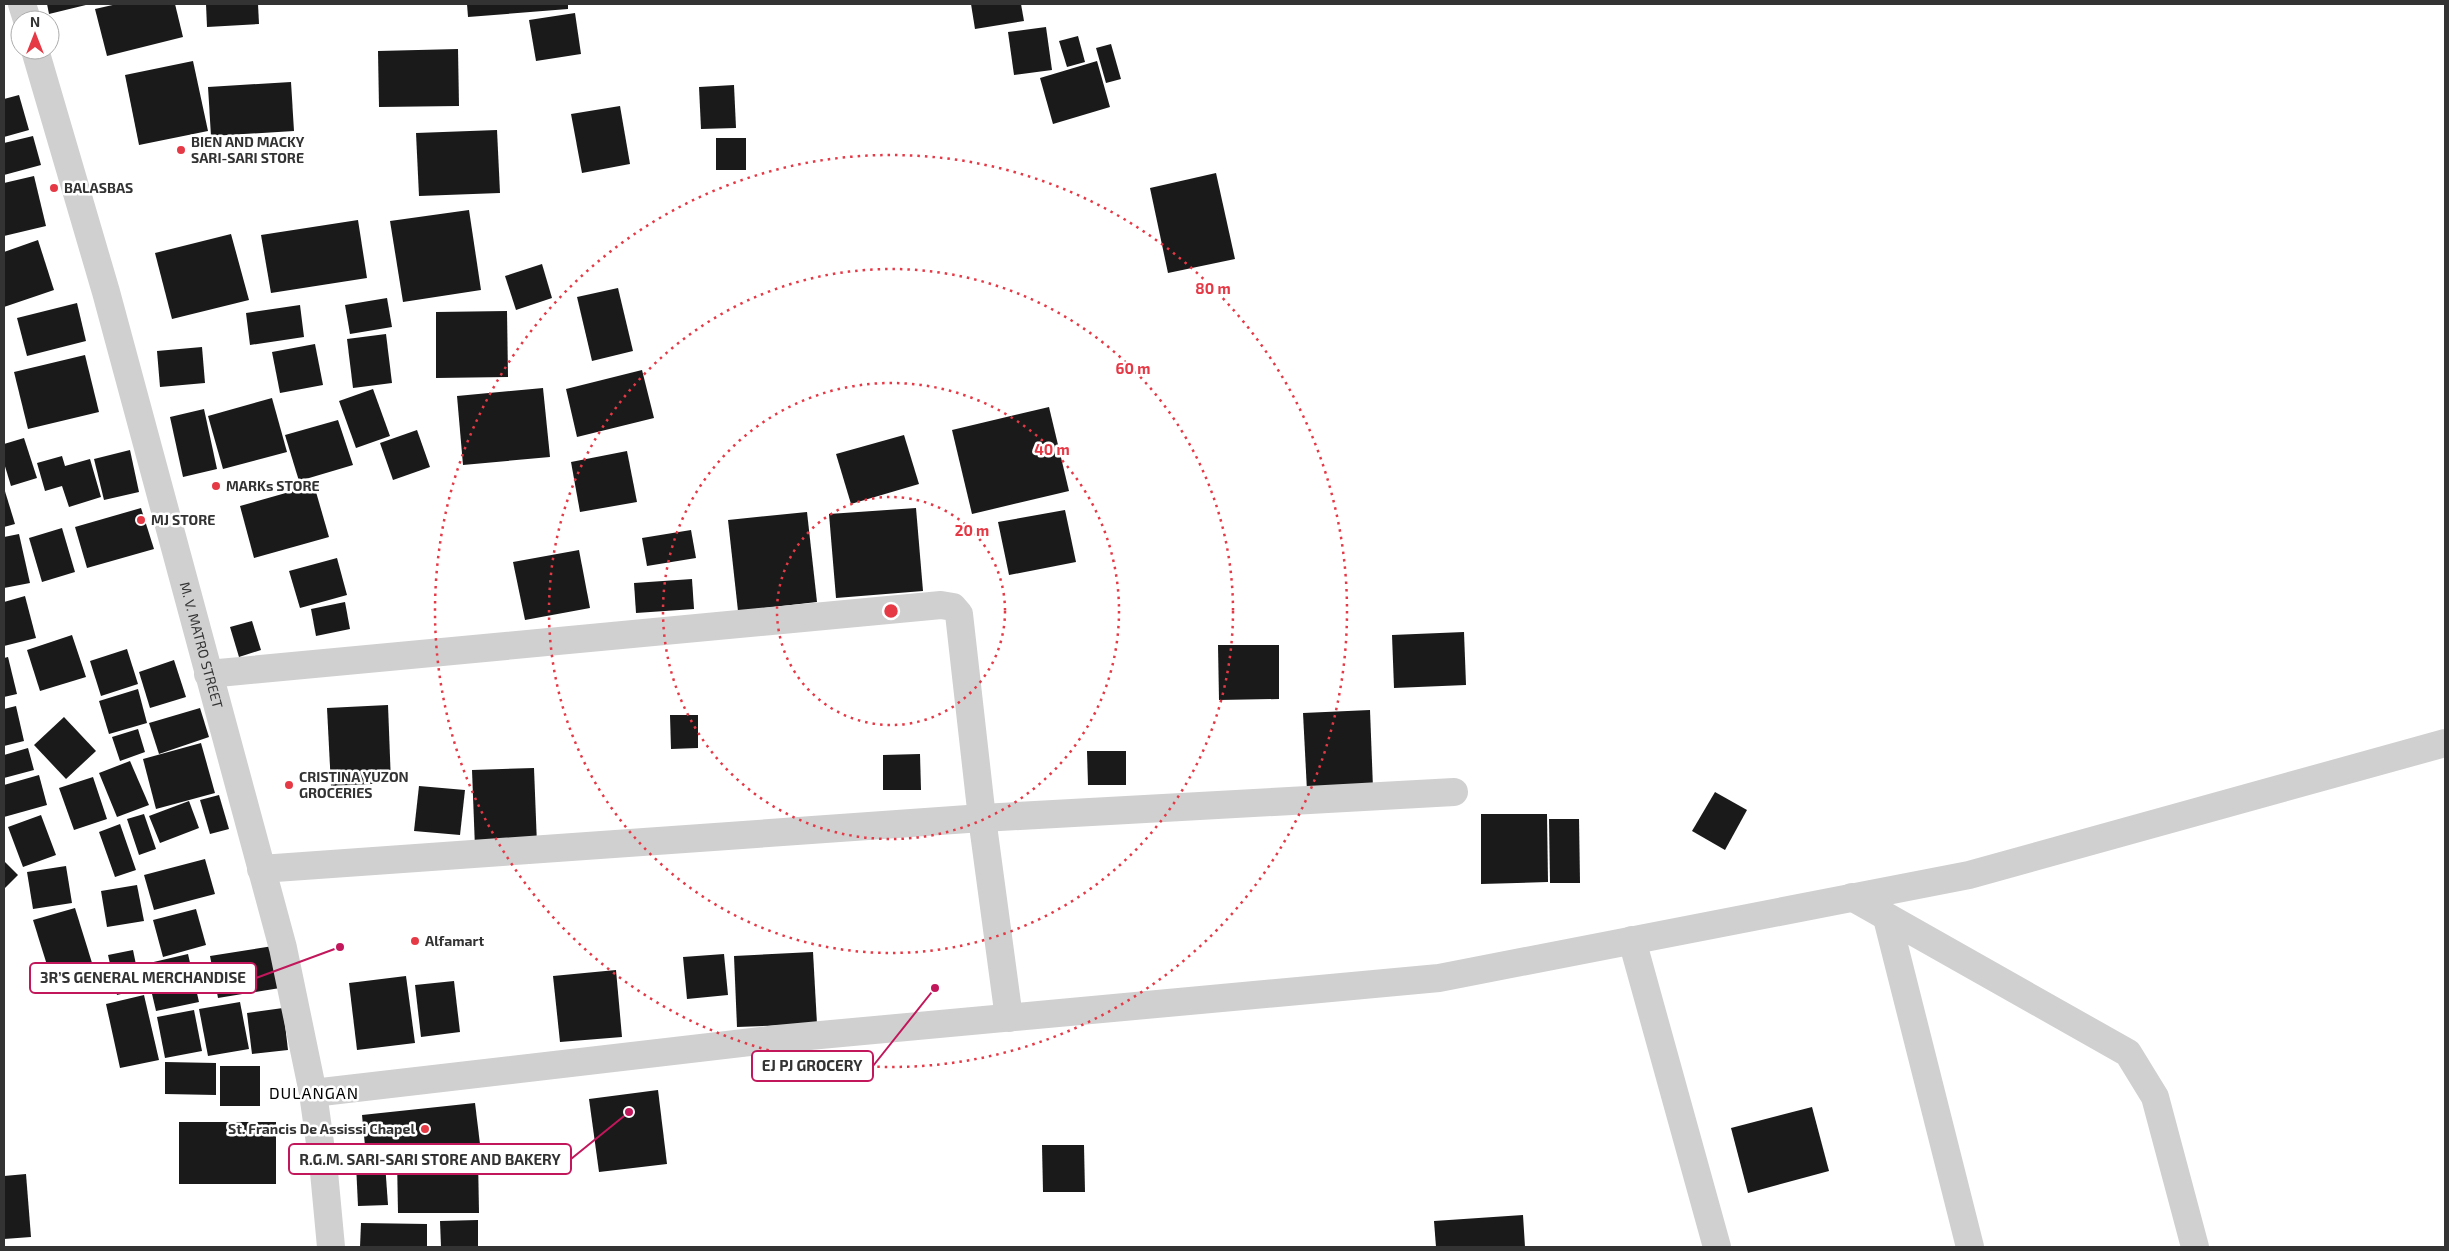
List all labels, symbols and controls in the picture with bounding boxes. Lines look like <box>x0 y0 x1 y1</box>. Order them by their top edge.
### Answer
north arrow <box>10 10 60 60</box>
text: N <box>30 13 40 30</box>
place label: BIEN AND MACKY SARI-SARI STORE <box>191 133 305 166</box>
marker: BIEN AND MACKY SARI-SARI STORE <box>175 144 187 156</box>
place label: BALASBAS <box>64 179 133 196</box>
marker: BALASBAS <box>48 182 60 194</box>
text: 80 m <box>1195 279 1231 297</box>
text: 60 m <box>1116 359 1150 377</box>
text: 40 m <box>1034 440 1070 458</box>
place label: MARKs STORE <box>226 477 320 494</box>
marker: MARKs STORE <box>210 480 222 492</box>
place label: MJ STORE <box>151 511 215 528</box>
marker: MJ STORE <box>135 514 147 526</box>
text: 20 m <box>955 521 989 539</box>
street label: M. V. MATRO STREET <box>177 580 227 710</box>
centre of rings <box>882 602 900 620</box>
place label: CRISTINA YUZON GROCERIES <box>299 768 409 801</box>
marker: CRISTINA YUZON GROCERIES <box>283 779 295 791</box>
place label: Alfamart <box>425 932 485 949</box>
marker: Alfamart <box>409 935 421 947</box>
callout: 3R’S GENERAL MERCHANDISE <box>30 963 256 993</box>
text: 3R’S GENERAL MERCHANDISE <box>40 968 246 986</box>
callout: EJ PJ GROCERY <box>752 1051 873 1081</box>
text: EJ PJ GROCERY <box>762 1056 863 1074</box>
district label: DULANGAN <box>269 1083 359 1102</box>
place label: St. Francis De Assissi Chapel <box>228 1120 415 1137</box>
marker: St. Francis De Assissi Chapel <box>419 1123 431 1135</box>
callout: R.G.M. SARI-SARI STORE AND BAKERY <box>289 1144 571 1174</box>
text: R.G.M. SARI-SARI STORE AND BAKERY <box>299 1150 562 1168</box>

